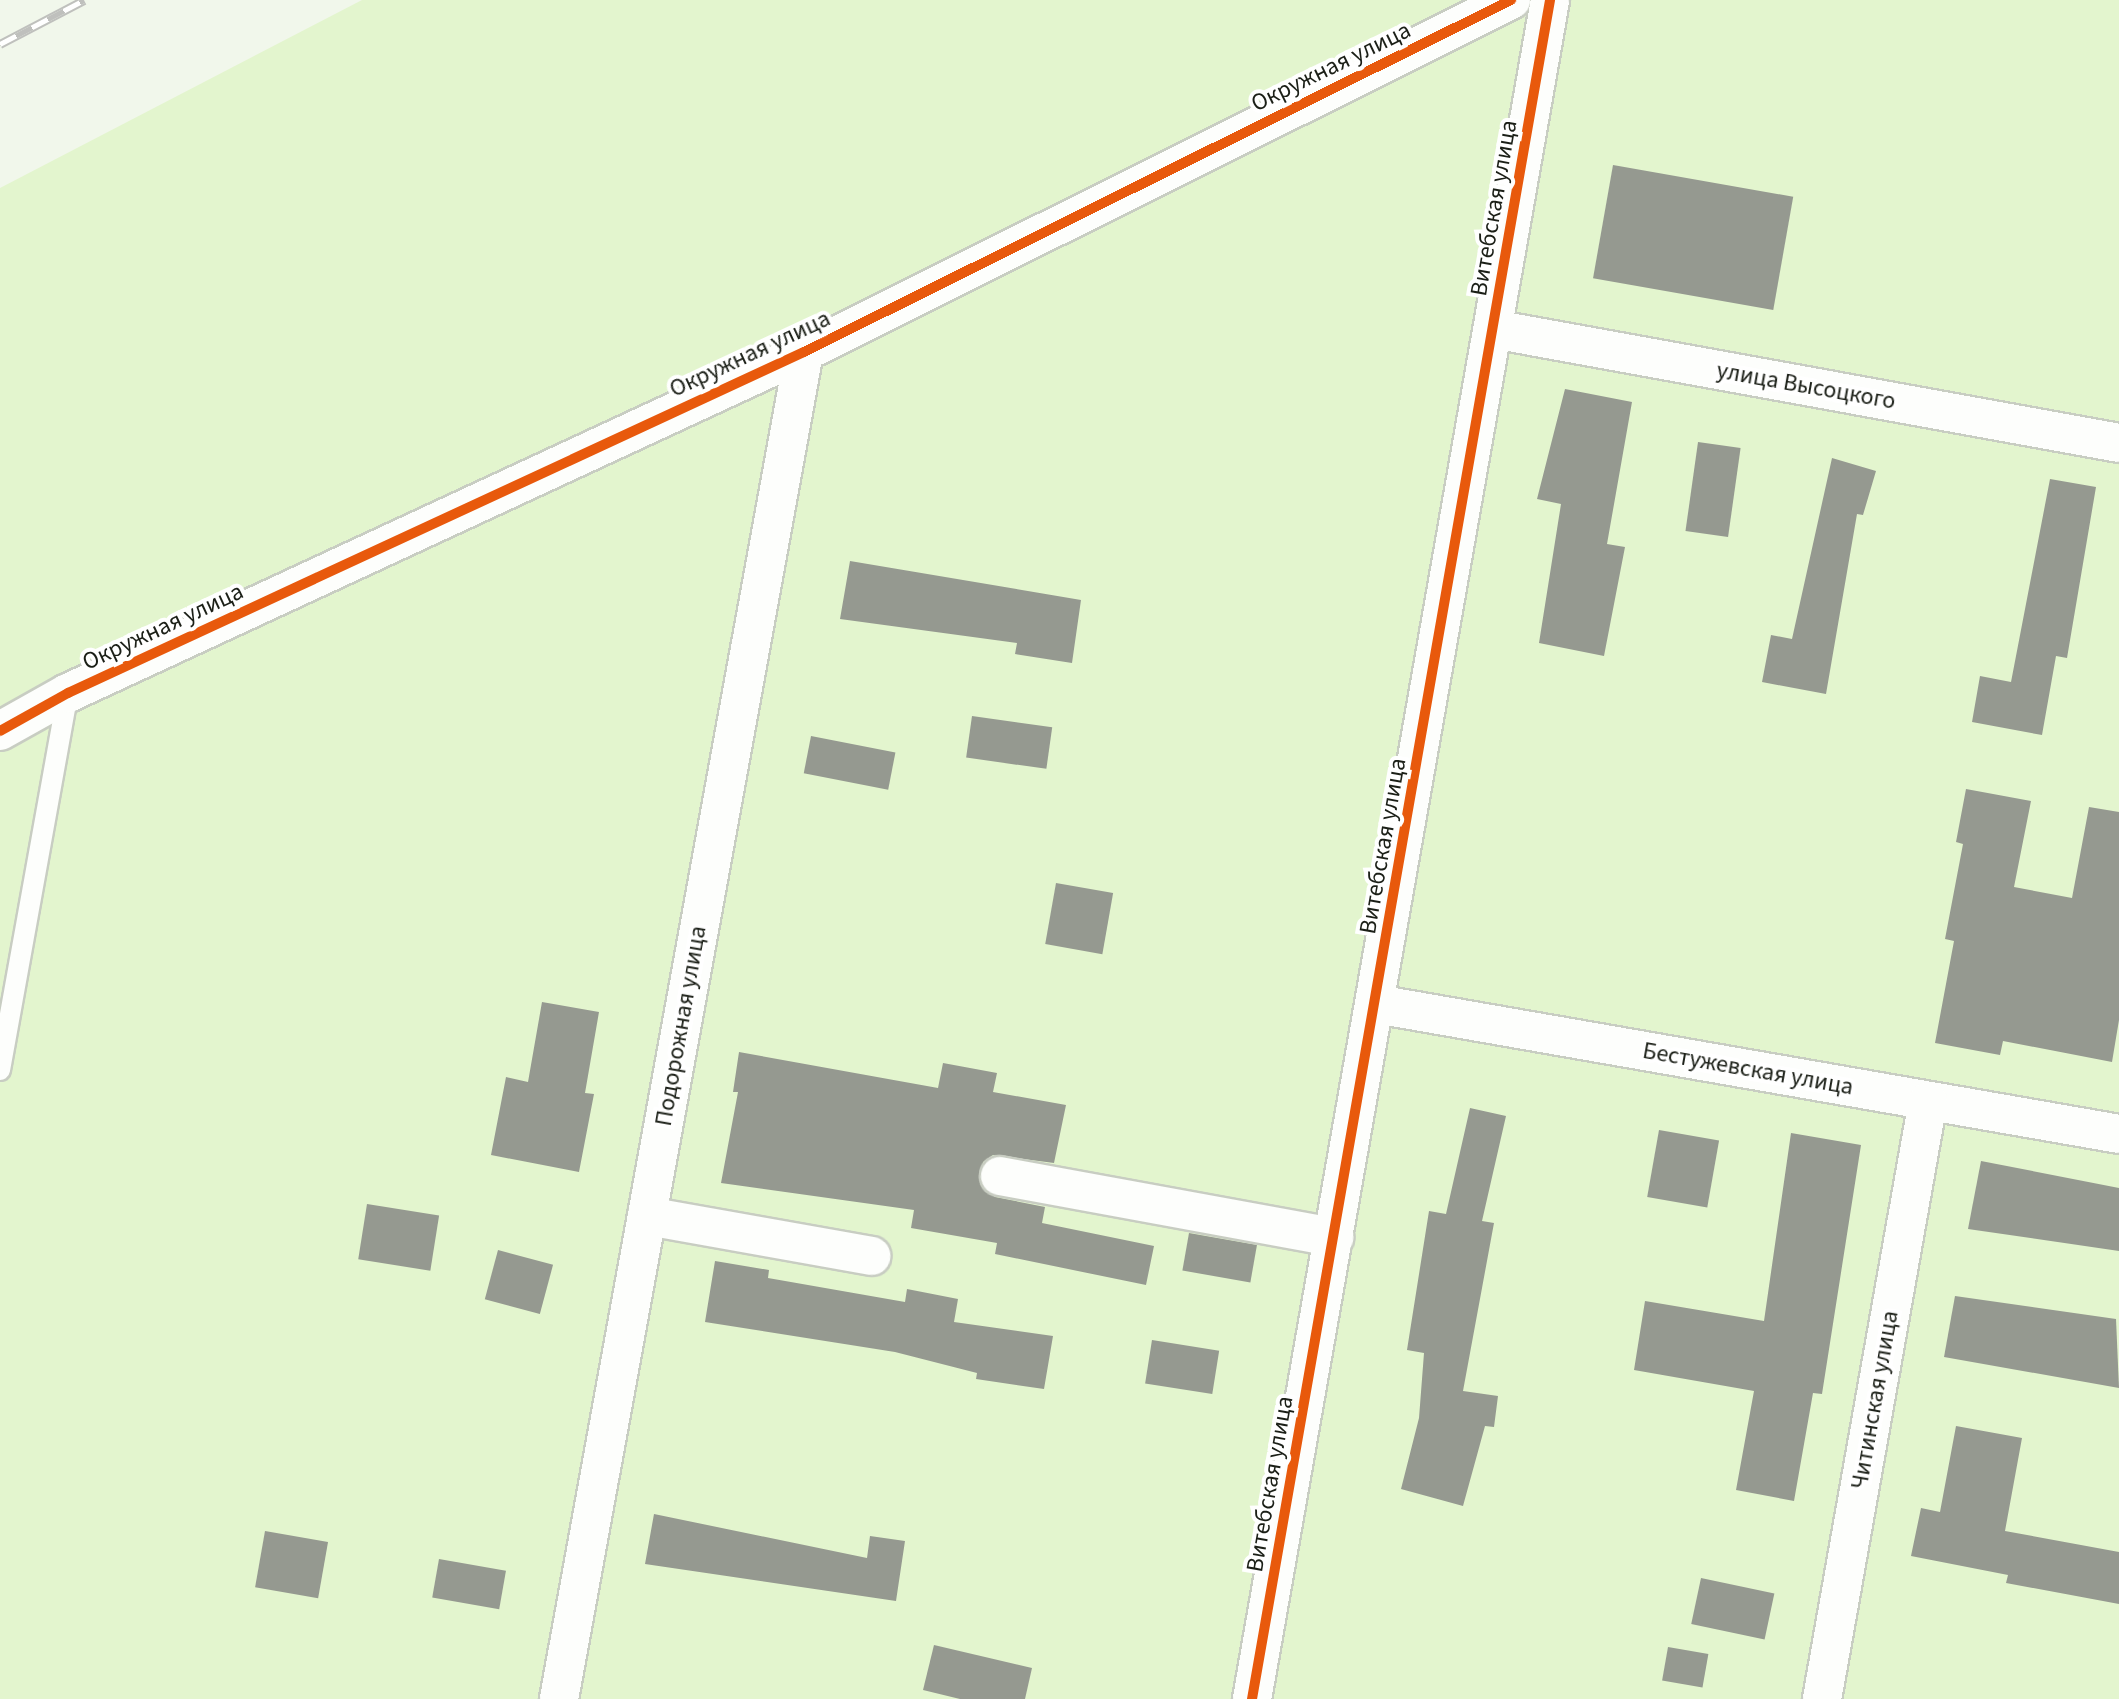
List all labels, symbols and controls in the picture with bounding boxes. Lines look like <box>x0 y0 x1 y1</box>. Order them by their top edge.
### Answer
street label: Окружная улица <box>1246 16 1416 118</box>
street label: Витебская улица <box>1464 118 1524 298</box>
street label: Окружная улица <box>665 304 835 404</box>
street label: улица Высоцкого <box>1714 356 1898 416</box>
street label: Окружная улица <box>78 577 248 677</box>
street label: Витебская улица <box>1353 756 1413 936</box>
street label: Подорожная улица <box>649 924 713 1128</box>
street label: Бестужевская улица <box>1640 1036 1856 1102</box>
street label: Читинская улица <box>1845 1308 1905 1492</box>
street label: Витебская улица <box>1240 1394 1300 1574</box>

